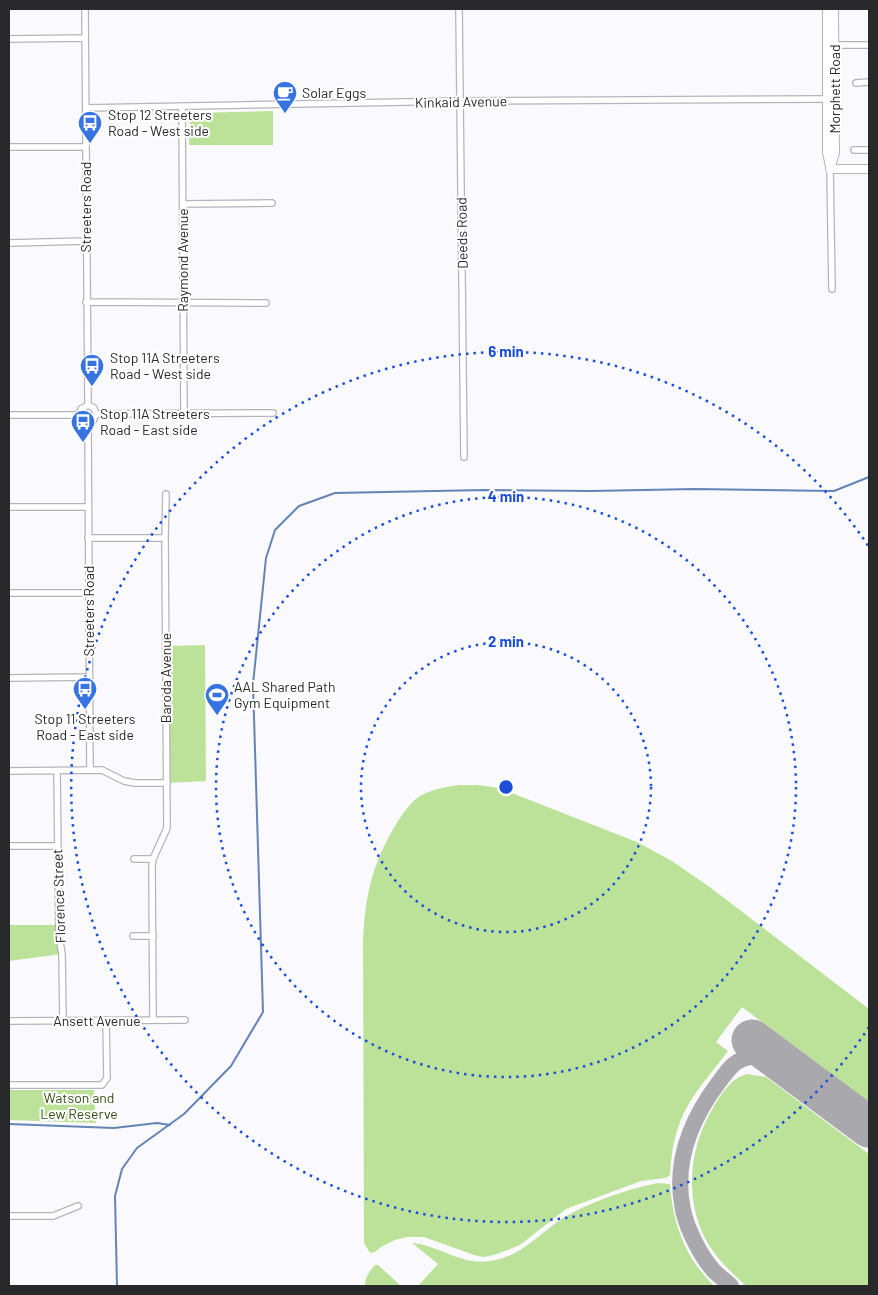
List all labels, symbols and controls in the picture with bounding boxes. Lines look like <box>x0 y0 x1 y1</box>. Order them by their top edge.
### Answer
street label: Morphett Road <box>826 44 843 134</box>
cafe icon: Solar Eggs <box>272 80 298 114</box>
place label: Solar Eggs <box>302 84 366 101</box>
street label: Kinkaid Avenue <box>415 92 507 111</box>
place label: Stop 12 Streeters Road - West side <box>108 106 212 139</box>
bus stop icon: Stop 12 Streeters Road - West side <box>77 110 103 144</box>
street label: Streeters Road <box>77 161 94 253</box>
street label: Deeds Road <box>452 197 471 269</box>
street label: Raymond Avenue <box>174 208 191 312</box>
text: 6 min <box>488 342 524 360</box>
place label: Stop 11A Streeters Road - West side <box>110 349 220 382</box>
bus stop icon: Stop 11A Streeters Road - West side <box>79 353 105 387</box>
place label: Stop 11A Streeters Road - East side <box>100 405 210 438</box>
bus stop icon: Stop 11A Streeters Road - East side <box>70 409 96 443</box>
text: 4 min <box>488 487 524 505</box>
street label: Streeters Road <box>80 565 97 657</box>
text: 2 min <box>488 632 524 650</box>
street label: Baroda Avenue <box>157 633 174 723</box>
bus stop icon: Stop 11 Streeters Road - East side <box>72 676 98 710</box>
place label: AAL Shared Path Gym Equipment <box>234 678 336 711</box>
sports icon: AAL Shared Path Gym Equipment <box>204 682 230 716</box>
place label: Stop 11 Streeters Road - East side <box>34 710 136 743</box>
centre of rings <box>497 778 515 796</box>
street label: Florence Street <box>48 849 69 944</box>
street label: Ansett Avenue <box>53 1012 141 1029</box>
park label: Watson and Lew Reserve <box>40 1089 118 1122</box>

